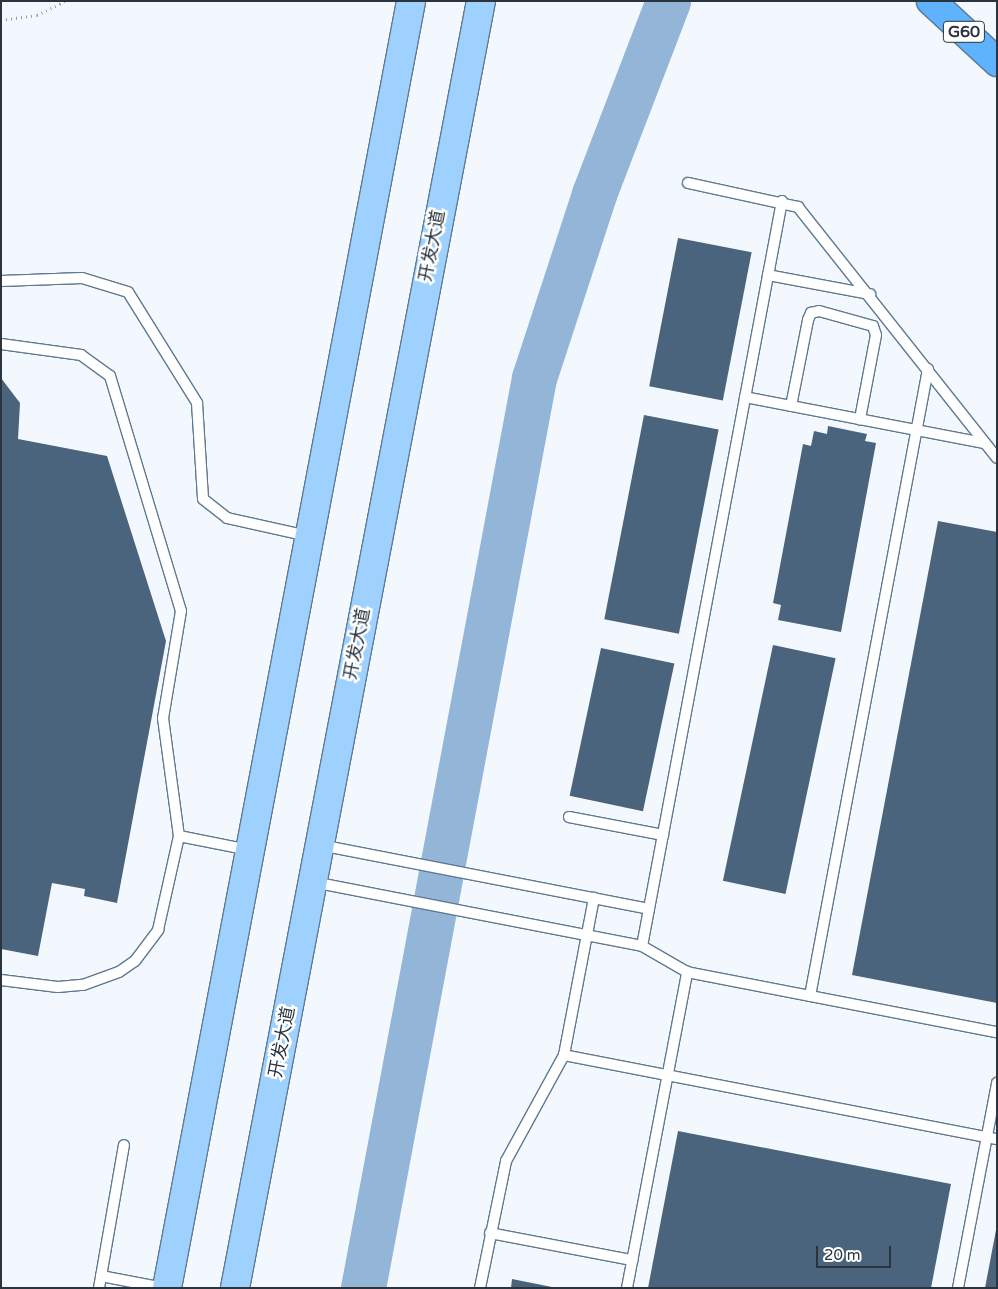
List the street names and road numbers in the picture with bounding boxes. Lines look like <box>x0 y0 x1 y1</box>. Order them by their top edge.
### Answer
road number: G60 <box>943 18 985 46</box>
street label: 开发大道 <box>415 209 449 283</box>
street label: 开发大道 <box>340 607 374 681</box>
street label: 开发大道 <box>265 1005 299 1079</box>

